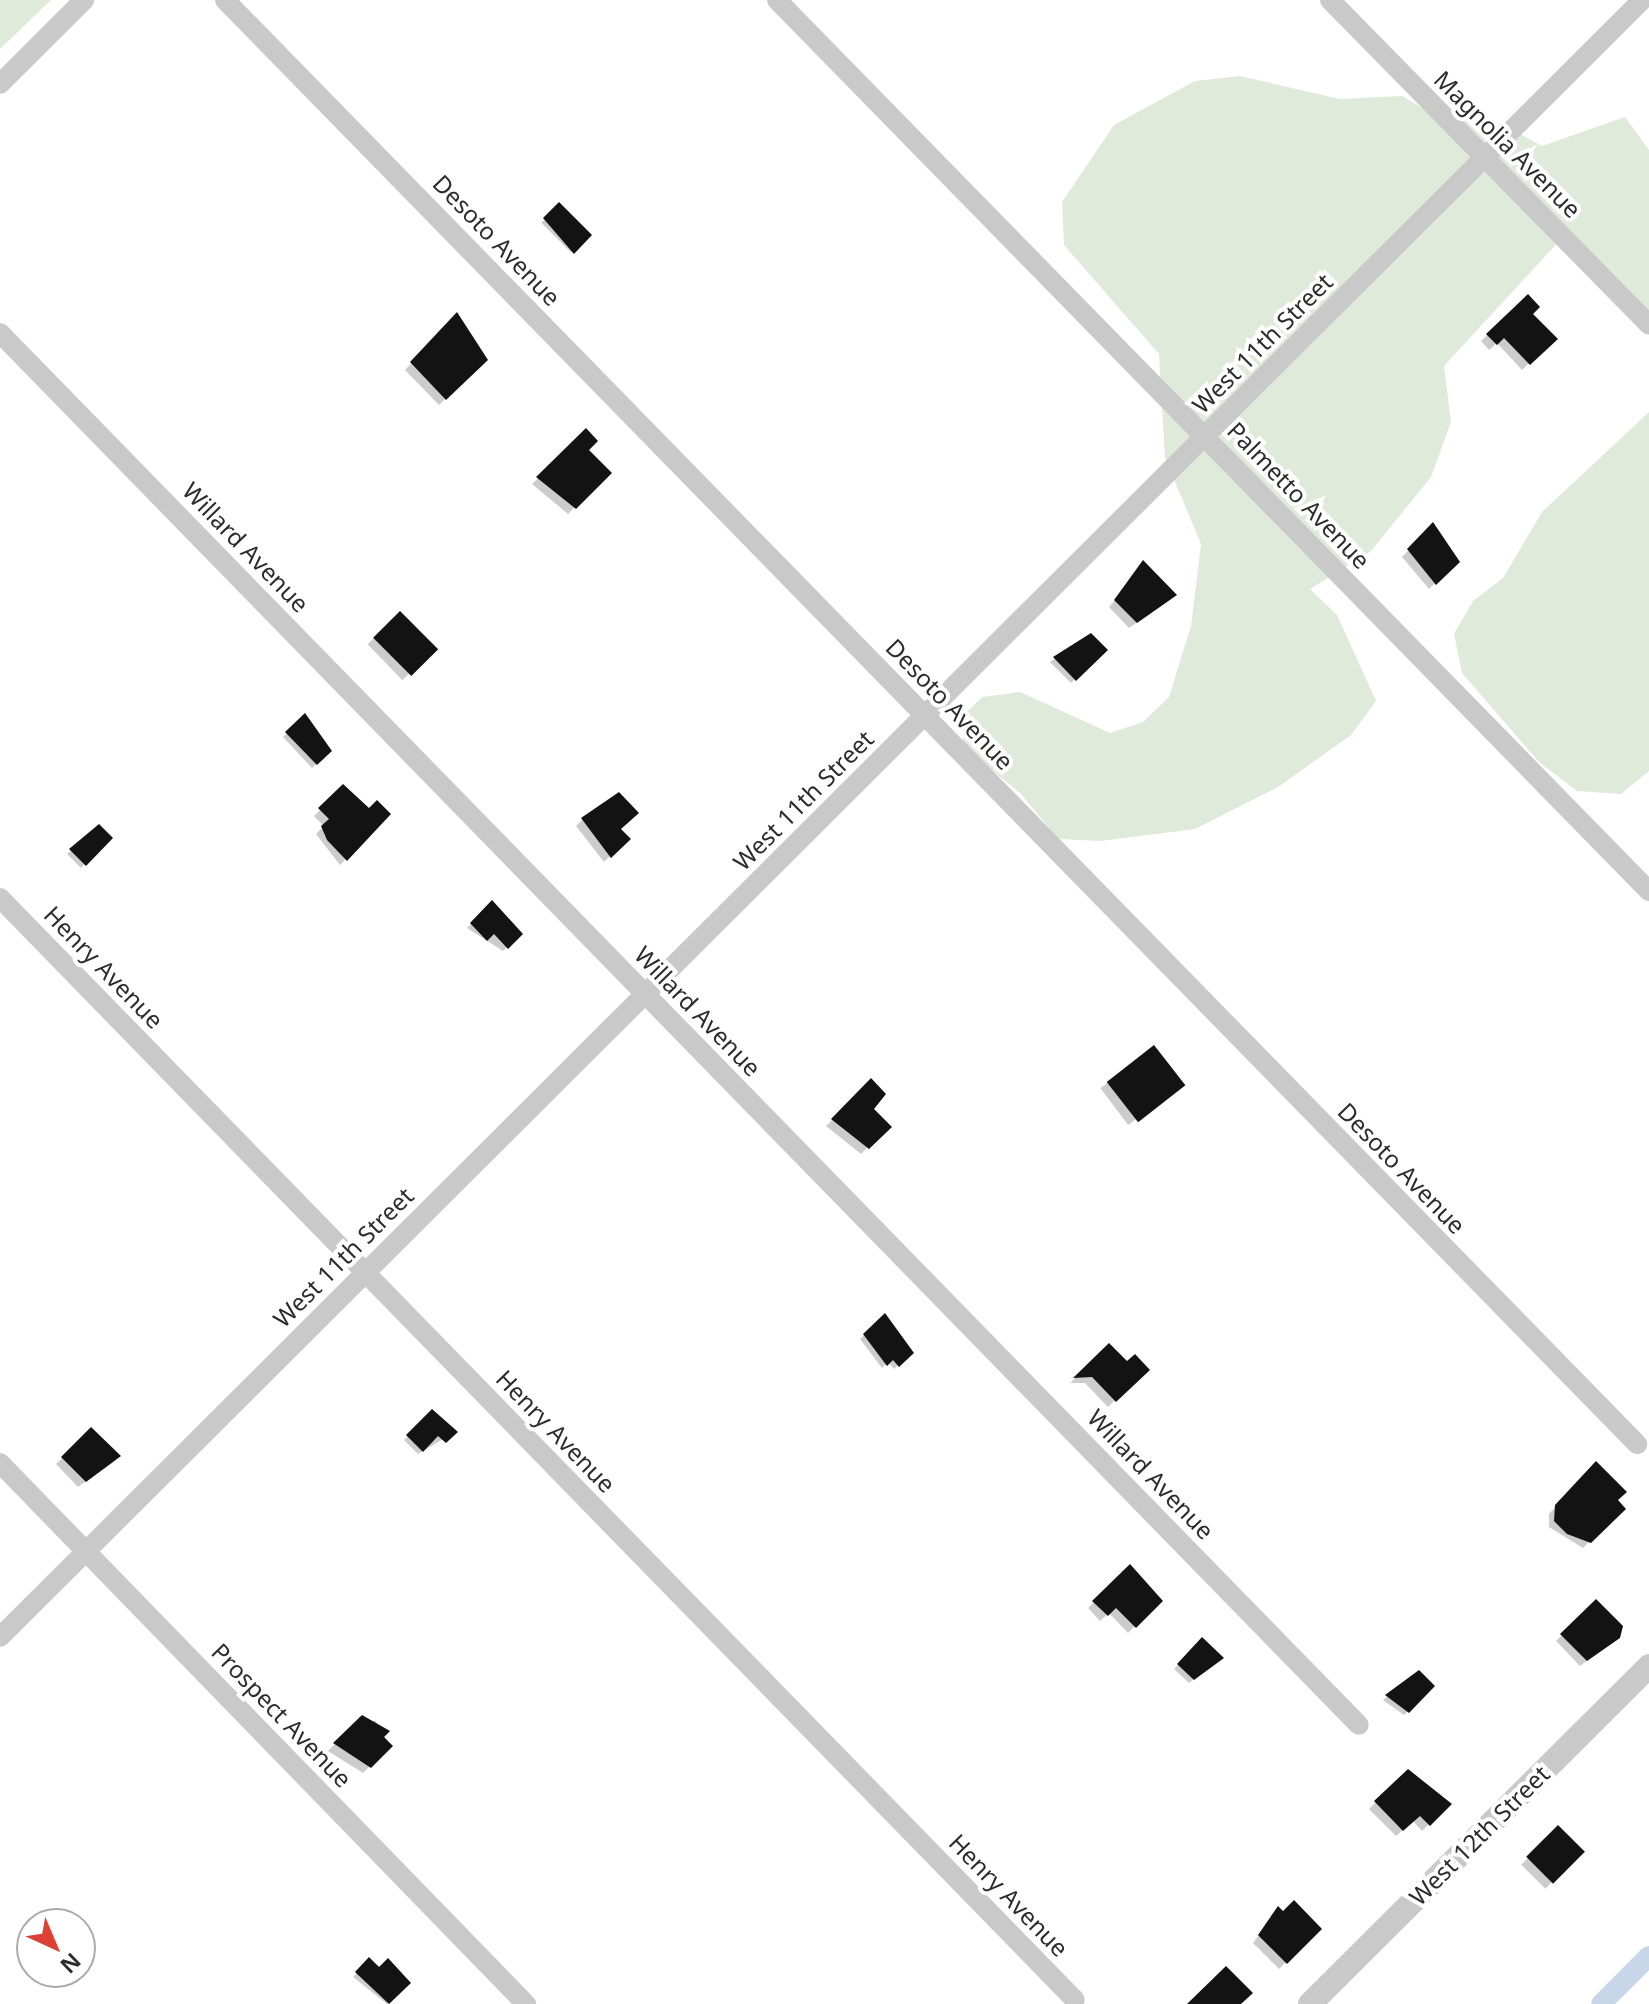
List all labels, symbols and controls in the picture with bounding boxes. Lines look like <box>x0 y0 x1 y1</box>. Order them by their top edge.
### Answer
street label: Magnolia Avenue <box>1429 65 1587 223</box>
street label: Desoto Avenue <box>427 169 567 311</box>
street label: West 11th Street <box>1186 267 1338 419</box>
street label: Palmetto Avenue <box>1222 416 1376 574</box>
street label: Willard Avenue <box>177 476 315 618</box>
street label: Desoto Avenue <box>880 633 1020 775</box>
street label: West 11th Street <box>727 724 879 876</box>
street label: Henry Avenue <box>38 900 170 1034</box>
street label: Willard Avenue <box>629 940 767 1082</box>
street label: Desoto Avenue <box>1332 1097 1472 1239</box>
street label: West 11th Street <box>267 1181 419 1333</box>
street label: Henry Avenue <box>490 1364 622 1498</box>
street label: Willard Avenue <box>1082 1403 1220 1545</box>
street label: Prospect Avenue <box>206 1637 358 1793</box>
street label: West 12th Street <box>1403 1759 1555 1911</box>
street label: Henry Avenue <box>943 1828 1075 1962</box>
north arrow <box>16 1908 96 1988</box>
text: N <box>54 1947 88 1981</box>

